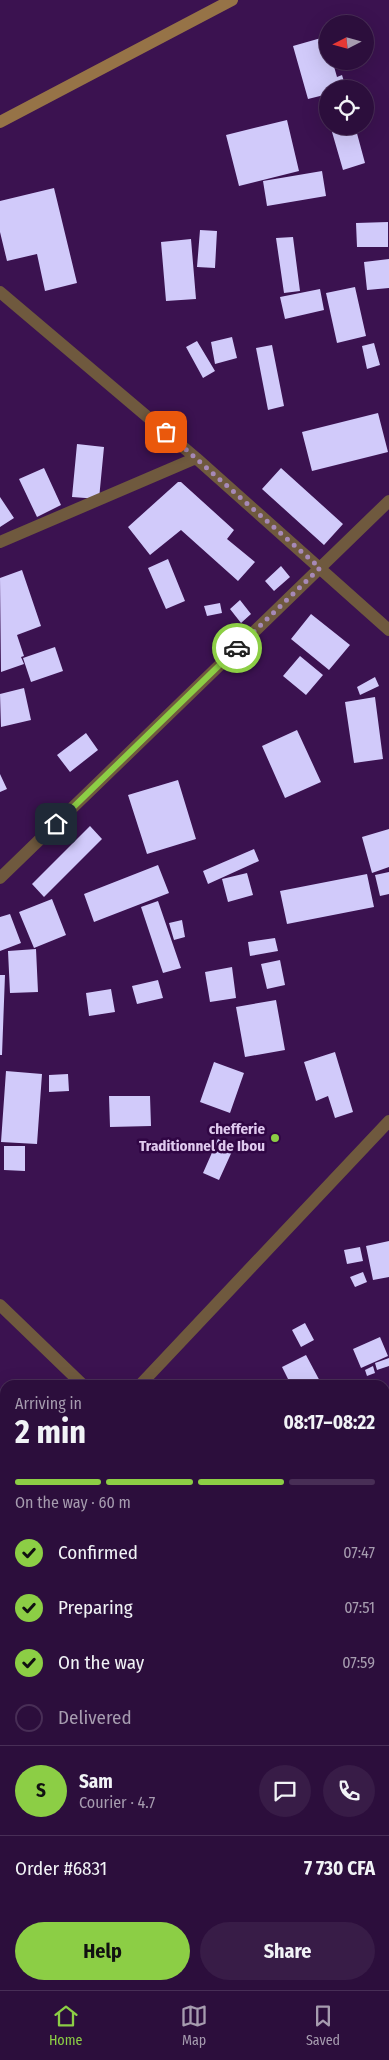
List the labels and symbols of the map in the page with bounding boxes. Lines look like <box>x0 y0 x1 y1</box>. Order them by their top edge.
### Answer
north arrow <box>319 15 374 70</box>
pin <box>145 411 187 453</box>
courier <box>212 623 262 673</box>
pin <box>35 803 77 845</box>
place label: chefferie Traditionnel de Ibou <box>139 1120 265 1155</box>
marker: chefferie Traditionnel de Ibou <box>269 1132 281 1144</box>

